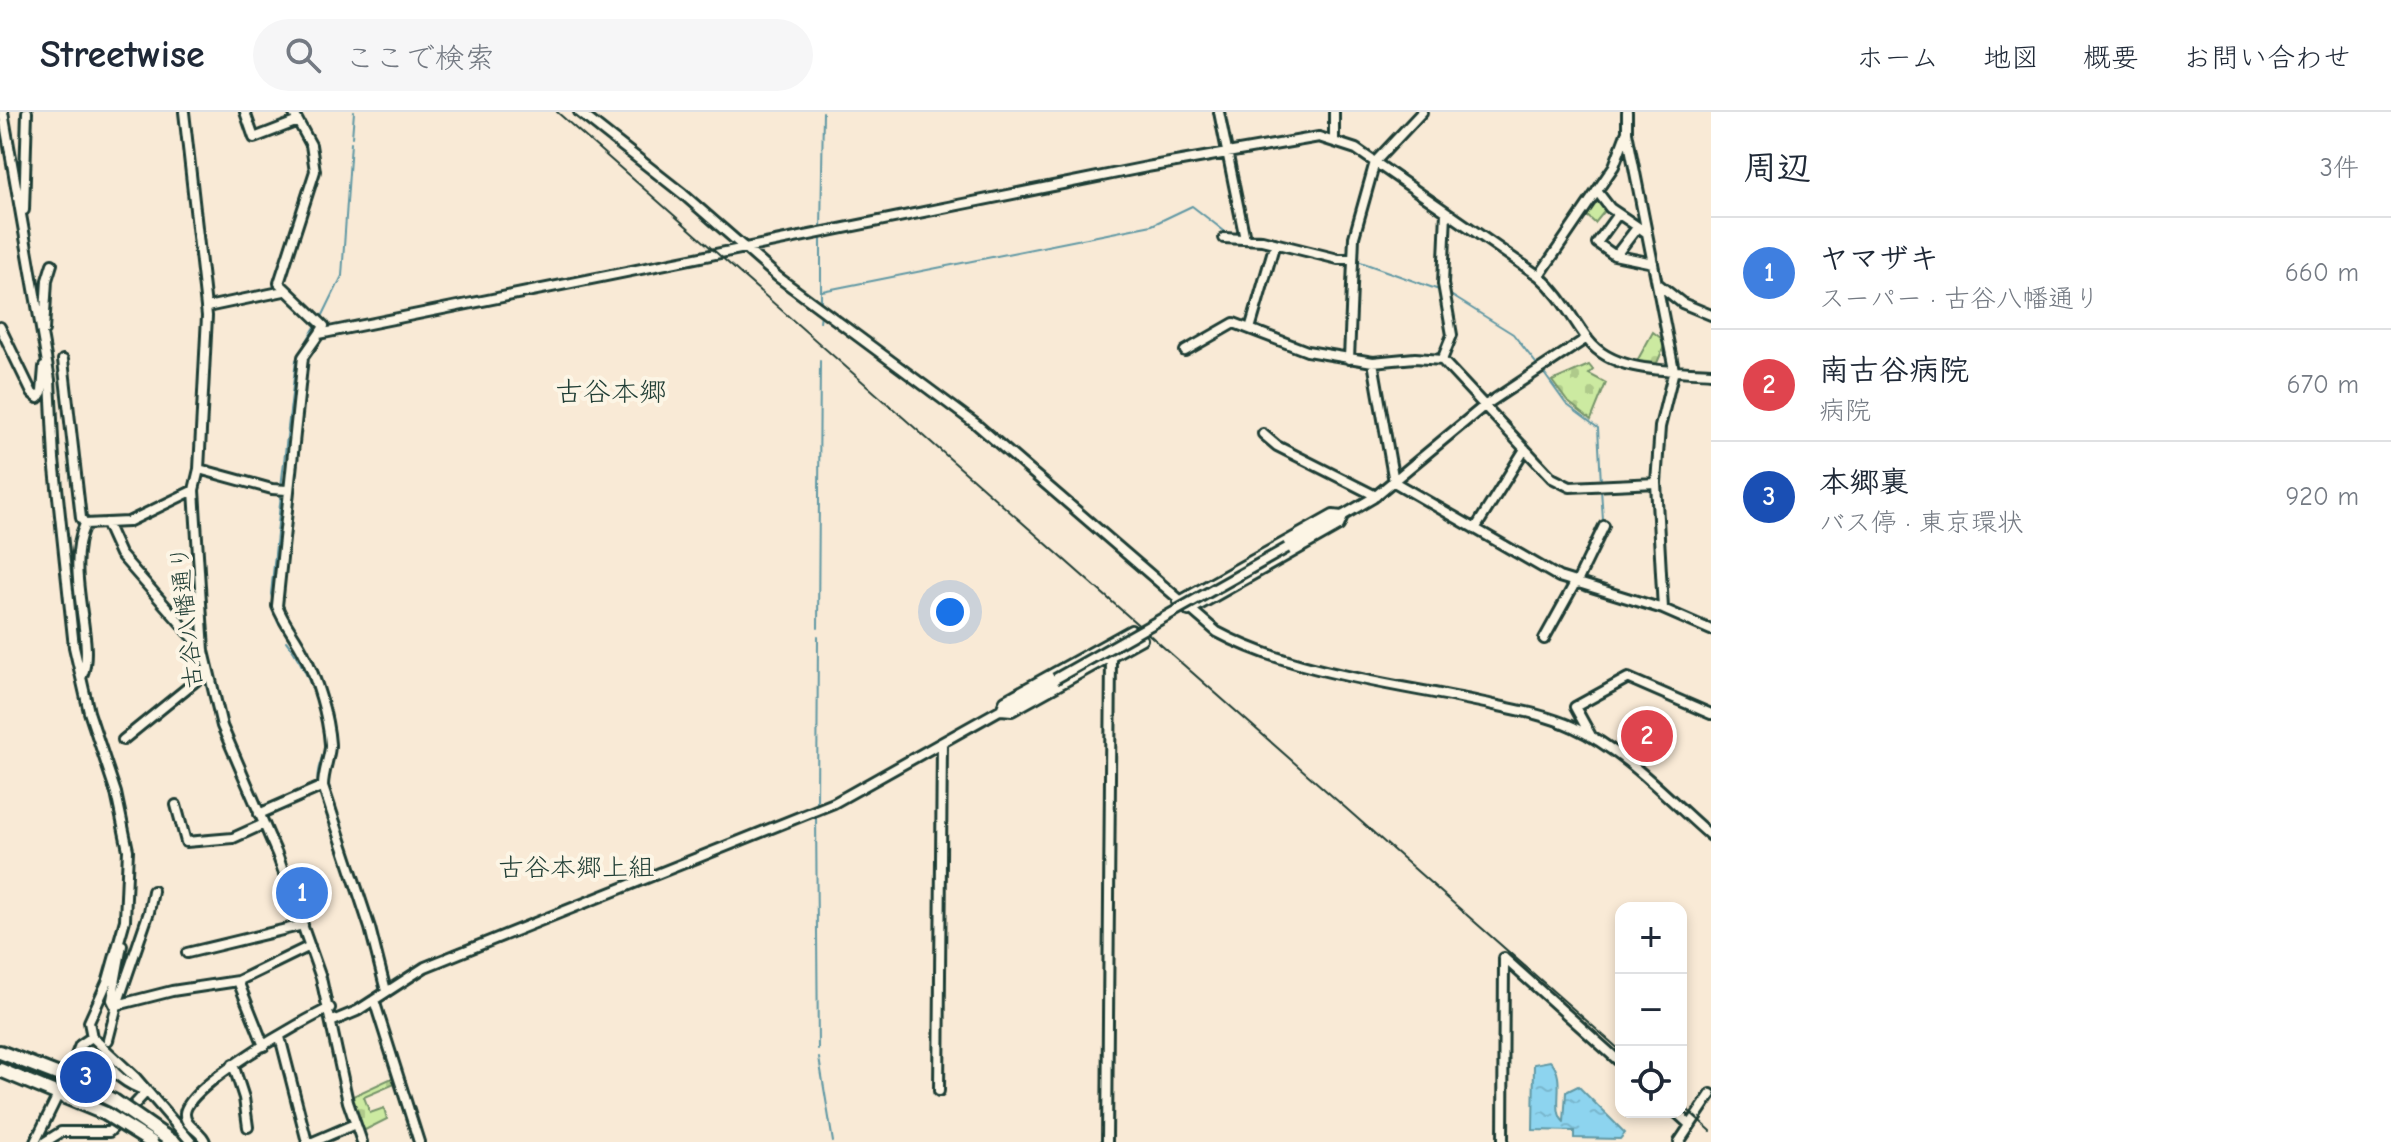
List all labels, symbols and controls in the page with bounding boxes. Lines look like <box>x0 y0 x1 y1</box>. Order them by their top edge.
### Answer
search box <box>253 19 813 91</box>
text: Streetwise <box>40 33 205 77</box>
icon: search <box>281 33 325 77</box>
text: ここで検索 <box>345 41 495 76</box>
text: ホーム <box>1856 42 1939 74</box>
text: 地図 <box>1983 42 2039 74</box>
text: 概要 <box>2083 42 2139 74</box>
text: お問い合わせ <box>2183 42 2351 74</box>
text: 周辺 <box>1743 148 1811 188</box>
text: 3件 <box>2320 153 2359 183</box>
text: ヤマザキ <box>1819 241 1939 276</box>
text: 1 <box>1764 258 1774 288</box>
text: 660 m <box>2285 258 2359 288</box>
text: スーパー · 古谷八幡通り <box>1819 284 2100 314</box>
text: 南古谷病院 <box>1819 353 1969 388</box>
text: 2 <box>1763 370 1775 400</box>
text: 670 m <box>2287 370 2359 400</box>
district label: 古谷本郷 <box>555 376 667 408</box>
text: 病院 <box>1819 396 1871 426</box>
text: 本郷裏 <box>1819 465 1909 500</box>
text: 3 <box>1763 482 1775 512</box>
text: 920 m <box>2286 482 2359 512</box>
text: バス停 · 東京環状 <box>1819 508 2023 538</box>
street label: 古谷八幡通り <box>165 544 207 690</box>
your location <box>930 592 970 632</box>
pin: 2 <box>1621 706 1673 766</box>
district label: 古谷本郷上組 <box>498 853 654 883</box>
pin: 1 <box>276 863 328 923</box>
map controls <box>1615 902 1687 1118</box>
button: + <box>1615 902 1687 974</box>
button: − <box>1615 974 1687 1046</box>
button: locate <box>1615 1046 1687 1118</box>
pin: 3 <box>60 1047 112 1107</box>

